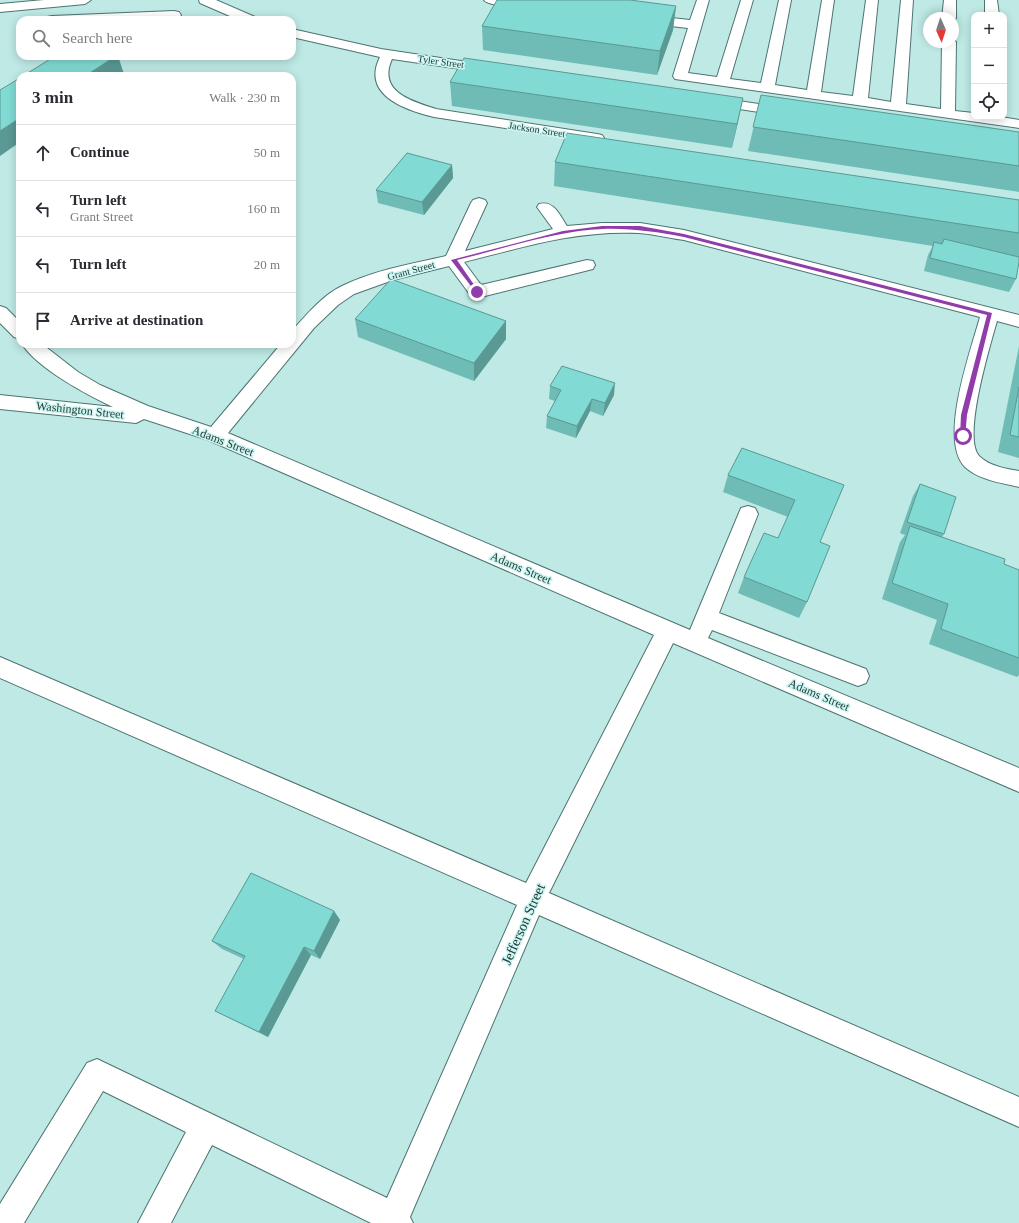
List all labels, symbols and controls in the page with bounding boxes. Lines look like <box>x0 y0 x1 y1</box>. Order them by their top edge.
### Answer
north arrow <box>923 12 959 48</box>
map controls <box>971 12 1007 120</box>
button: + <box>971 12 1007 48</box>
search box <box>16 16 296 60</box>
icon: search <box>30 27 52 49</box>
text: Search here <box>62 30 132 46</box>
button: − <box>971 48 1007 84</box>
street label: Tyler Street <box>417 53 465 70</box>
button: locate <box>971 84 1007 120</box>
text: 3 min <box>32 88 73 107</box>
text: Walk · 230 m <box>209 90 280 105</box>
street label: Jackson Street <box>508 120 566 139</box>
icon: ahead <box>32 142 54 164</box>
text: Continue <box>70 144 129 160</box>
text: 50 m <box>254 145 280 160</box>
text: Turn left <box>70 192 127 208</box>
icon: left <box>32 198 54 220</box>
text: 160 m <box>247 201 280 216</box>
text: Grant Street <box>70 209 133 224</box>
icon: left <box>32 254 54 276</box>
text: Turn left <box>70 256 127 272</box>
text: 20 m <box>254 257 280 272</box>
street label: Grant Street <box>386 259 436 282</box>
route end <box>468 283 486 301</box>
icon: arrive <box>32 310 54 332</box>
text: Arrive at destination <box>70 312 203 328</box>
street label: Washington Street <box>35 398 125 422</box>
street label: Adams Street <box>190 423 256 459</box>
route start <box>954 427 972 445</box>
street label: Adams Street <box>488 549 554 587</box>
street label: Adams Street <box>786 676 852 714</box>
street label: Jefferson Street <box>499 881 548 967</box>

